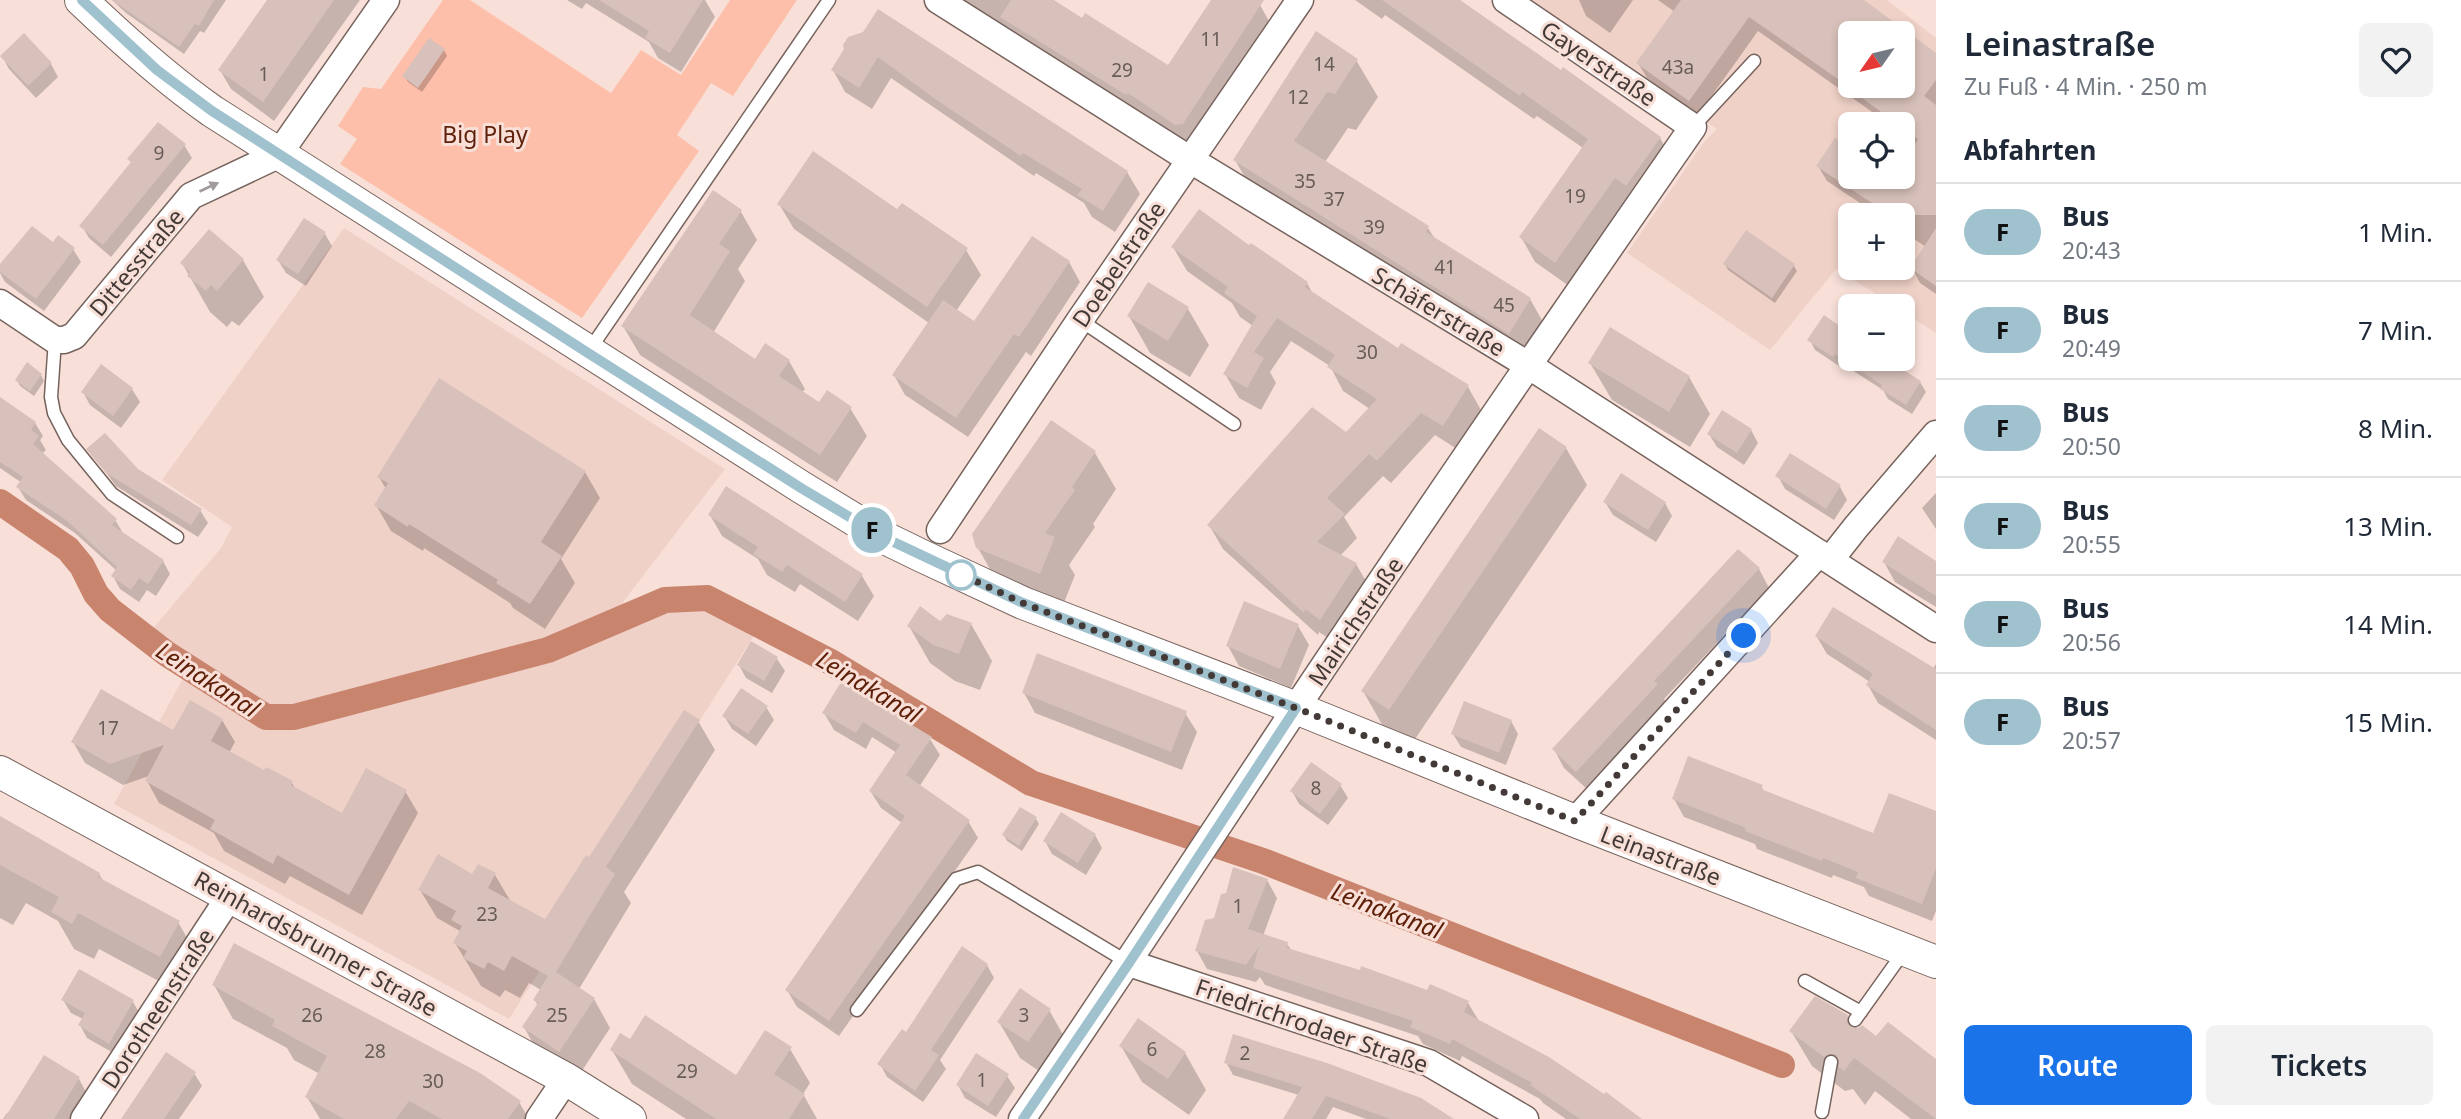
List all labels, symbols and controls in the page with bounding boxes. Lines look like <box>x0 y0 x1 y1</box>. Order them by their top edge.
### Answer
street label: Gayerstraße <box>1535 13 1663 113</box>
north arrow <box>1838 21 1914 98</box>
map controls <box>1838 21 1915 371</box>
text: Leinastraße <box>1964 21 2155 66</box>
button: heart <box>2359 23 2433 97</box>
house number: 11 <box>1200 26 1222 52</box>
house number: 14 <box>1313 51 1335 77</box>
house number: 43a <box>1662 54 1694 80</box>
house number: 29 <box>1111 57 1133 83</box>
house number: 1 <box>259 61 269 87</box>
text: Zu Fuß · 4 Min. · 250 m <box>1964 70 2208 102</box>
house number: 12 <box>1287 84 1309 110</box>
button: locate <box>1838 112 1915 189</box>
park label: Big Play <box>442 118 528 150</box>
text: Abfahrten <box>1964 132 2096 168</box>
house number: 9 <box>154 140 164 166</box>
house number: 35 <box>1294 168 1316 194</box>
one-way arrow <box>199 182 220 193</box>
house number: 19 <box>1564 183 1586 209</box>
house number: 37 <box>1323 186 1345 212</box>
street label: Doebelstraße <box>1064 195 1172 333</box>
text: Bus <box>2062 198 2109 234</box>
street label: Dittesstraße <box>81 201 191 323</box>
button: + <box>1838 203 1915 280</box>
house number: 39 <box>1363 214 1385 240</box>
text: 1 Min. <box>2358 214 2433 250</box>
text: F <box>1996 215 2009 248</box>
text: 20:43 <box>2062 234 2121 266</box>
house number: 41 <box>1434 254 1456 280</box>
street label: Schäferstraße <box>1367 259 1511 363</box>
house number: 45 <box>1493 292 1515 318</box>
button: − <box>1838 294 1915 371</box>
text: Bus <box>2062 296 2109 332</box>
text: 7 Min. <box>2358 312 2433 348</box>
text: F <box>1996 313 2009 346</box>
text: 20:49 <box>2062 332 2121 364</box>
house number: 30 <box>1356 339 1378 365</box>
text: Bus <box>2062 394 2109 430</box>
text: 8 Min. <box>2358 410 2433 446</box>
text: F <box>1996 411 2009 444</box>
text: 20:50 <box>2062 430 2121 462</box>
text: Bus <box>2062 492 2109 528</box>
line badge: F <box>849 507 895 553</box>
text: 13 Min. <box>2343 508 2433 544</box>
text: F <box>1996 509 2009 542</box>
text: F <box>865 513 879 546</box>
text: 20:55 <box>2062 528 2121 560</box>
street label: Mairichstraße <box>1300 550 1410 692</box>
unlabelled marker <box>946 560 976 590</box>
text: Bus <box>2062 590 2109 626</box>
text: 14 Min. <box>2343 606 2433 642</box>
text: F <box>1996 607 2009 640</box>
your location <box>1726 618 1761 653</box>
text: 20:56 <box>2062 626 2121 658</box>
water label: Leinakanal <box>150 633 266 725</box>
water label: Leinakanal <box>811 642 928 731</box>
text: Bus <box>2062 688 2109 724</box>
text: 15 Min. <box>2343 704 2433 740</box>
text: F <box>1996 705 2009 738</box>
house number: 17 <box>97 715 119 741</box>
text: 20:57 <box>2062 724 2121 756</box>
house number: 8 <box>1311 775 1321 801</box>
street label: Leinastraße <box>1596 817 1726 893</box>
street label: Reinhardsbrunner Straße <box>188 863 444 1023</box>
water label: Leinakanal <box>1327 874 1448 947</box>
house number: 1 <box>1233 893 1243 919</box>
house number: 23 <box>476 901 498 927</box>
street label: Dorotheenstraße <box>93 922 221 1094</box>
street label: Friedrichrodaer Straße <box>1191 970 1433 1080</box>
house number: 26 <box>301 1002 323 1028</box>
house number: 25 <box>546 1002 568 1028</box>
house number: 3 <box>1019 1002 1029 1028</box>
button: Route <box>1964 1025 2192 1105</box>
button: Tickets <box>2206 1025 2433 1105</box>
house number: 6 <box>1147 1036 1157 1062</box>
house number: 28 <box>364 1038 386 1064</box>
house number: 2 <box>1240 1040 1250 1066</box>
house number: 29 <box>676 1058 698 1084</box>
house number: 1 <box>977 1067 987 1093</box>
house number: 30 <box>422 1068 444 1094</box>

